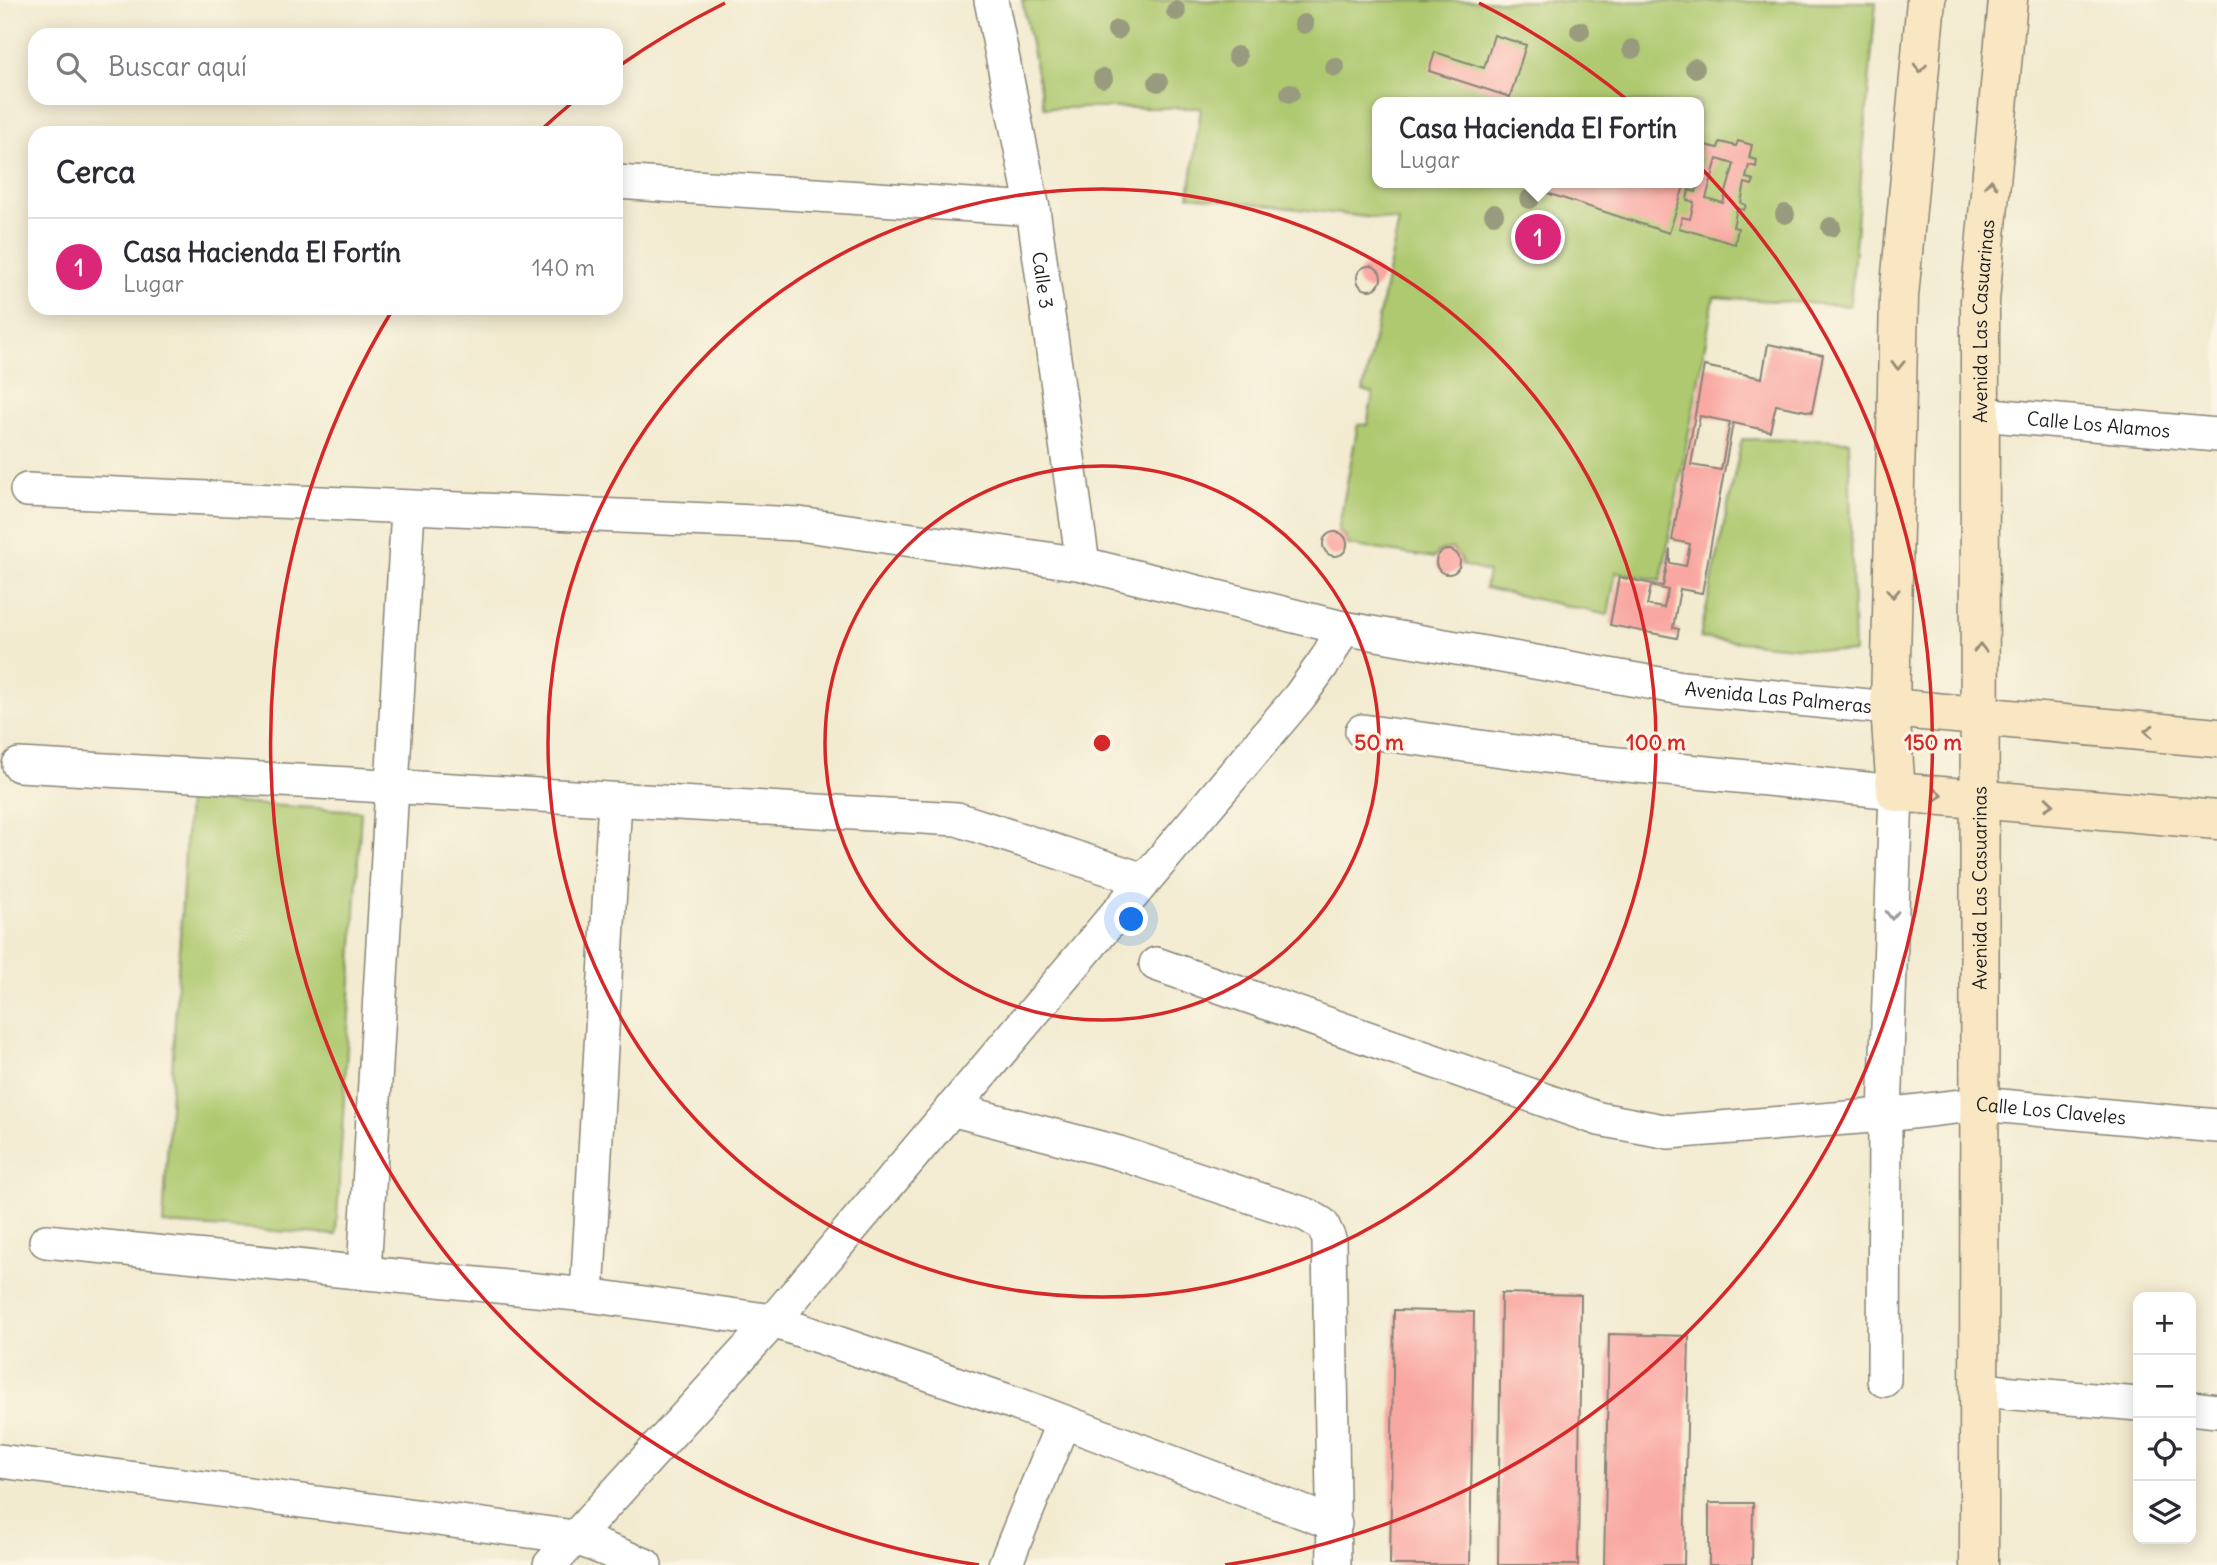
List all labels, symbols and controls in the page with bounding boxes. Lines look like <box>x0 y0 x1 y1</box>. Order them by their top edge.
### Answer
search box <box>28 28 623 105</box>
icon: search <box>52 48 90 86</box>
text: Buscar aquí <box>108 50 247 83</box>
one-way arrow <box>1913 63 1928 74</box>
popup <box>1372 97 1704 188</box>
text: Casa Hacienda El Fortín <box>1399 112 1677 145</box>
text: Lugar <box>1399 145 1460 174</box>
text: Cerca <box>56 153 135 191</box>
one-way arrow <box>1983 178 1998 189</box>
pin: 1 <box>1515 211 1561 263</box>
street label: Avenida Las Casuarinas <box>1968 218 2000 423</box>
text: Casa Hacienda El Fortín <box>123 236 401 269</box>
street label: Calle 3 <box>1027 250 1059 310</box>
text: 1 <box>74 253 84 282</box>
text: 140 m <box>532 253 595 282</box>
text: Lugar <box>123 269 184 298</box>
one-way arrow <box>1890 360 1905 371</box>
street label: Calle Los Alamos <box>2026 406 2171 443</box>
one-way arrow <box>1885 588 1900 599</box>
one-way arrow <box>1972 642 1988 652</box>
street label: Avenida Las Palmeras <box>1684 676 1873 718</box>
one-way arrow <box>2143 724 2155 739</box>
text: 50 m <box>1354 729 1404 756</box>
text: 100 m <box>1626 729 1686 756</box>
text: 150 m <box>1904 729 1962 756</box>
centre of rings <box>1090 731 1114 755</box>
street label: Avenida Las Casuarinas <box>1967 786 1992 990</box>
one-way arrow <box>1933 787 1944 802</box>
one-way arrow <box>2043 796 2054 811</box>
your location <box>1114 902 1148 936</box>
one-way arrow <box>1884 910 1900 920</box>
street label: Calle Los Claveles <box>1975 1092 2127 1129</box>
map controls <box>2133 1292 2196 1544</box>
button: + <box>2133 1292 2196 1355</box>
button: − <box>2133 1355 2196 1418</box>
button: locate <box>2133 1418 2196 1481</box>
button: layers <box>2133 1481 2196 1544</box>

